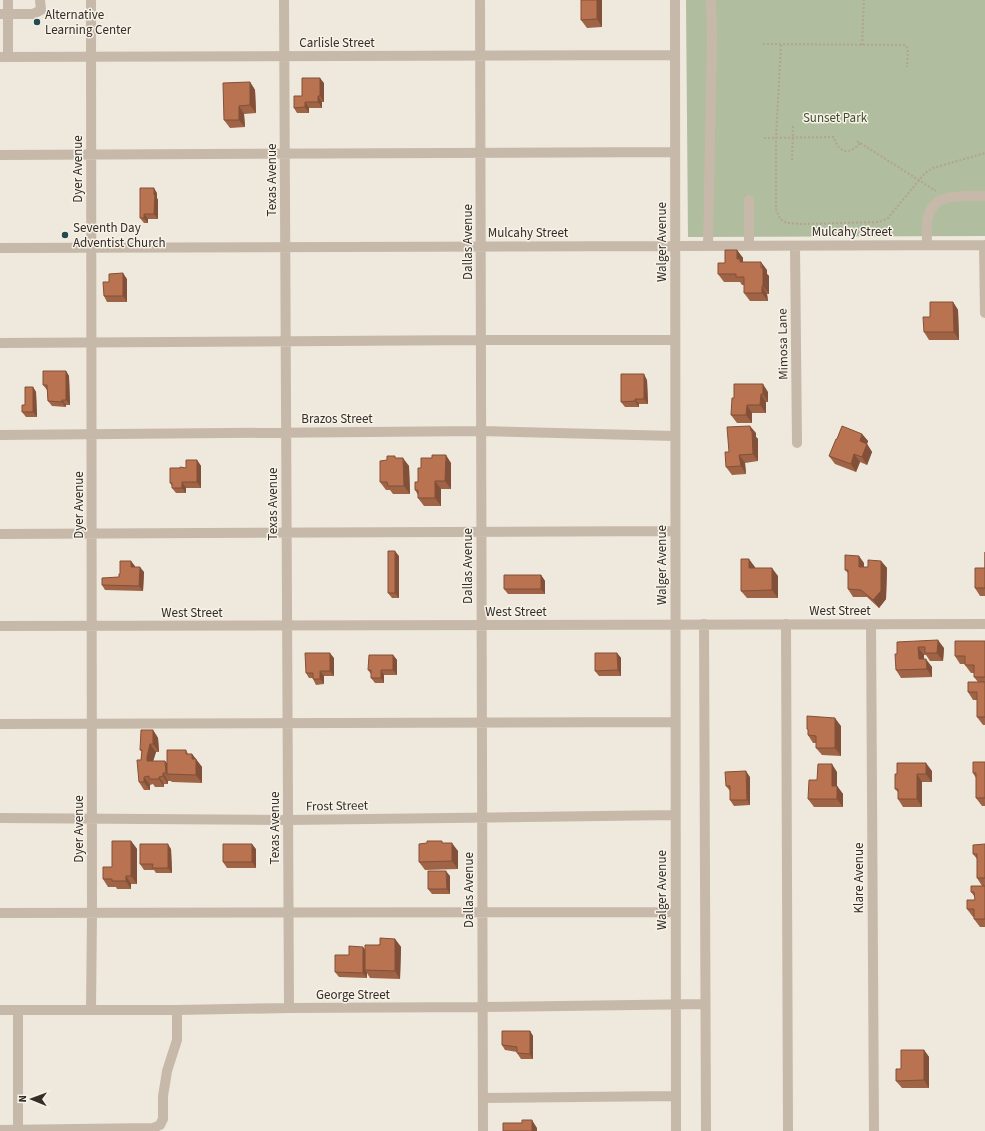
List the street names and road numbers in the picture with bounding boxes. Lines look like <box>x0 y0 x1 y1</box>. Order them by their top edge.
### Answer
street label: Carlisle Street <box>299 34 375 52</box>
street label: Dyer Avenue <box>69 135 87 203</box>
street label: Texas Avenue <box>263 144 281 216</box>
street label: Walger Avenue <box>653 202 671 282</box>
street label: Dallas Avenue <box>459 204 477 280</box>
street label: Mulcahy Street <box>812 223 893 241</box>
street label: Mulcahy Street <box>488 224 569 242</box>
street label: Mimosa Lane <box>773 308 793 380</box>
street label: Brazos Street <box>301 410 373 428</box>
street label: Texas Avenue <box>264 468 282 540</box>
street label: Dyer Avenue <box>70 471 88 539</box>
street label: Walger Avenue <box>653 525 671 605</box>
street label: Dallas Avenue <box>459 528 477 604</box>
street label: West Street <box>809 602 871 620</box>
street label: West Street <box>485 603 547 621</box>
street label: West Street <box>161 604 223 622</box>
street label: Texas Avenue <box>266 792 284 864</box>
street label: Dyer Avenue <box>70 795 88 863</box>
street label: Frost Street <box>306 796 369 816</box>
street label: Klare Avenue <box>850 843 868 913</box>
street label: Walger Avenue <box>653 850 671 930</box>
street label: Dallas Avenue <box>460 852 478 928</box>
street label: George Street <box>316 986 391 1004</box>

